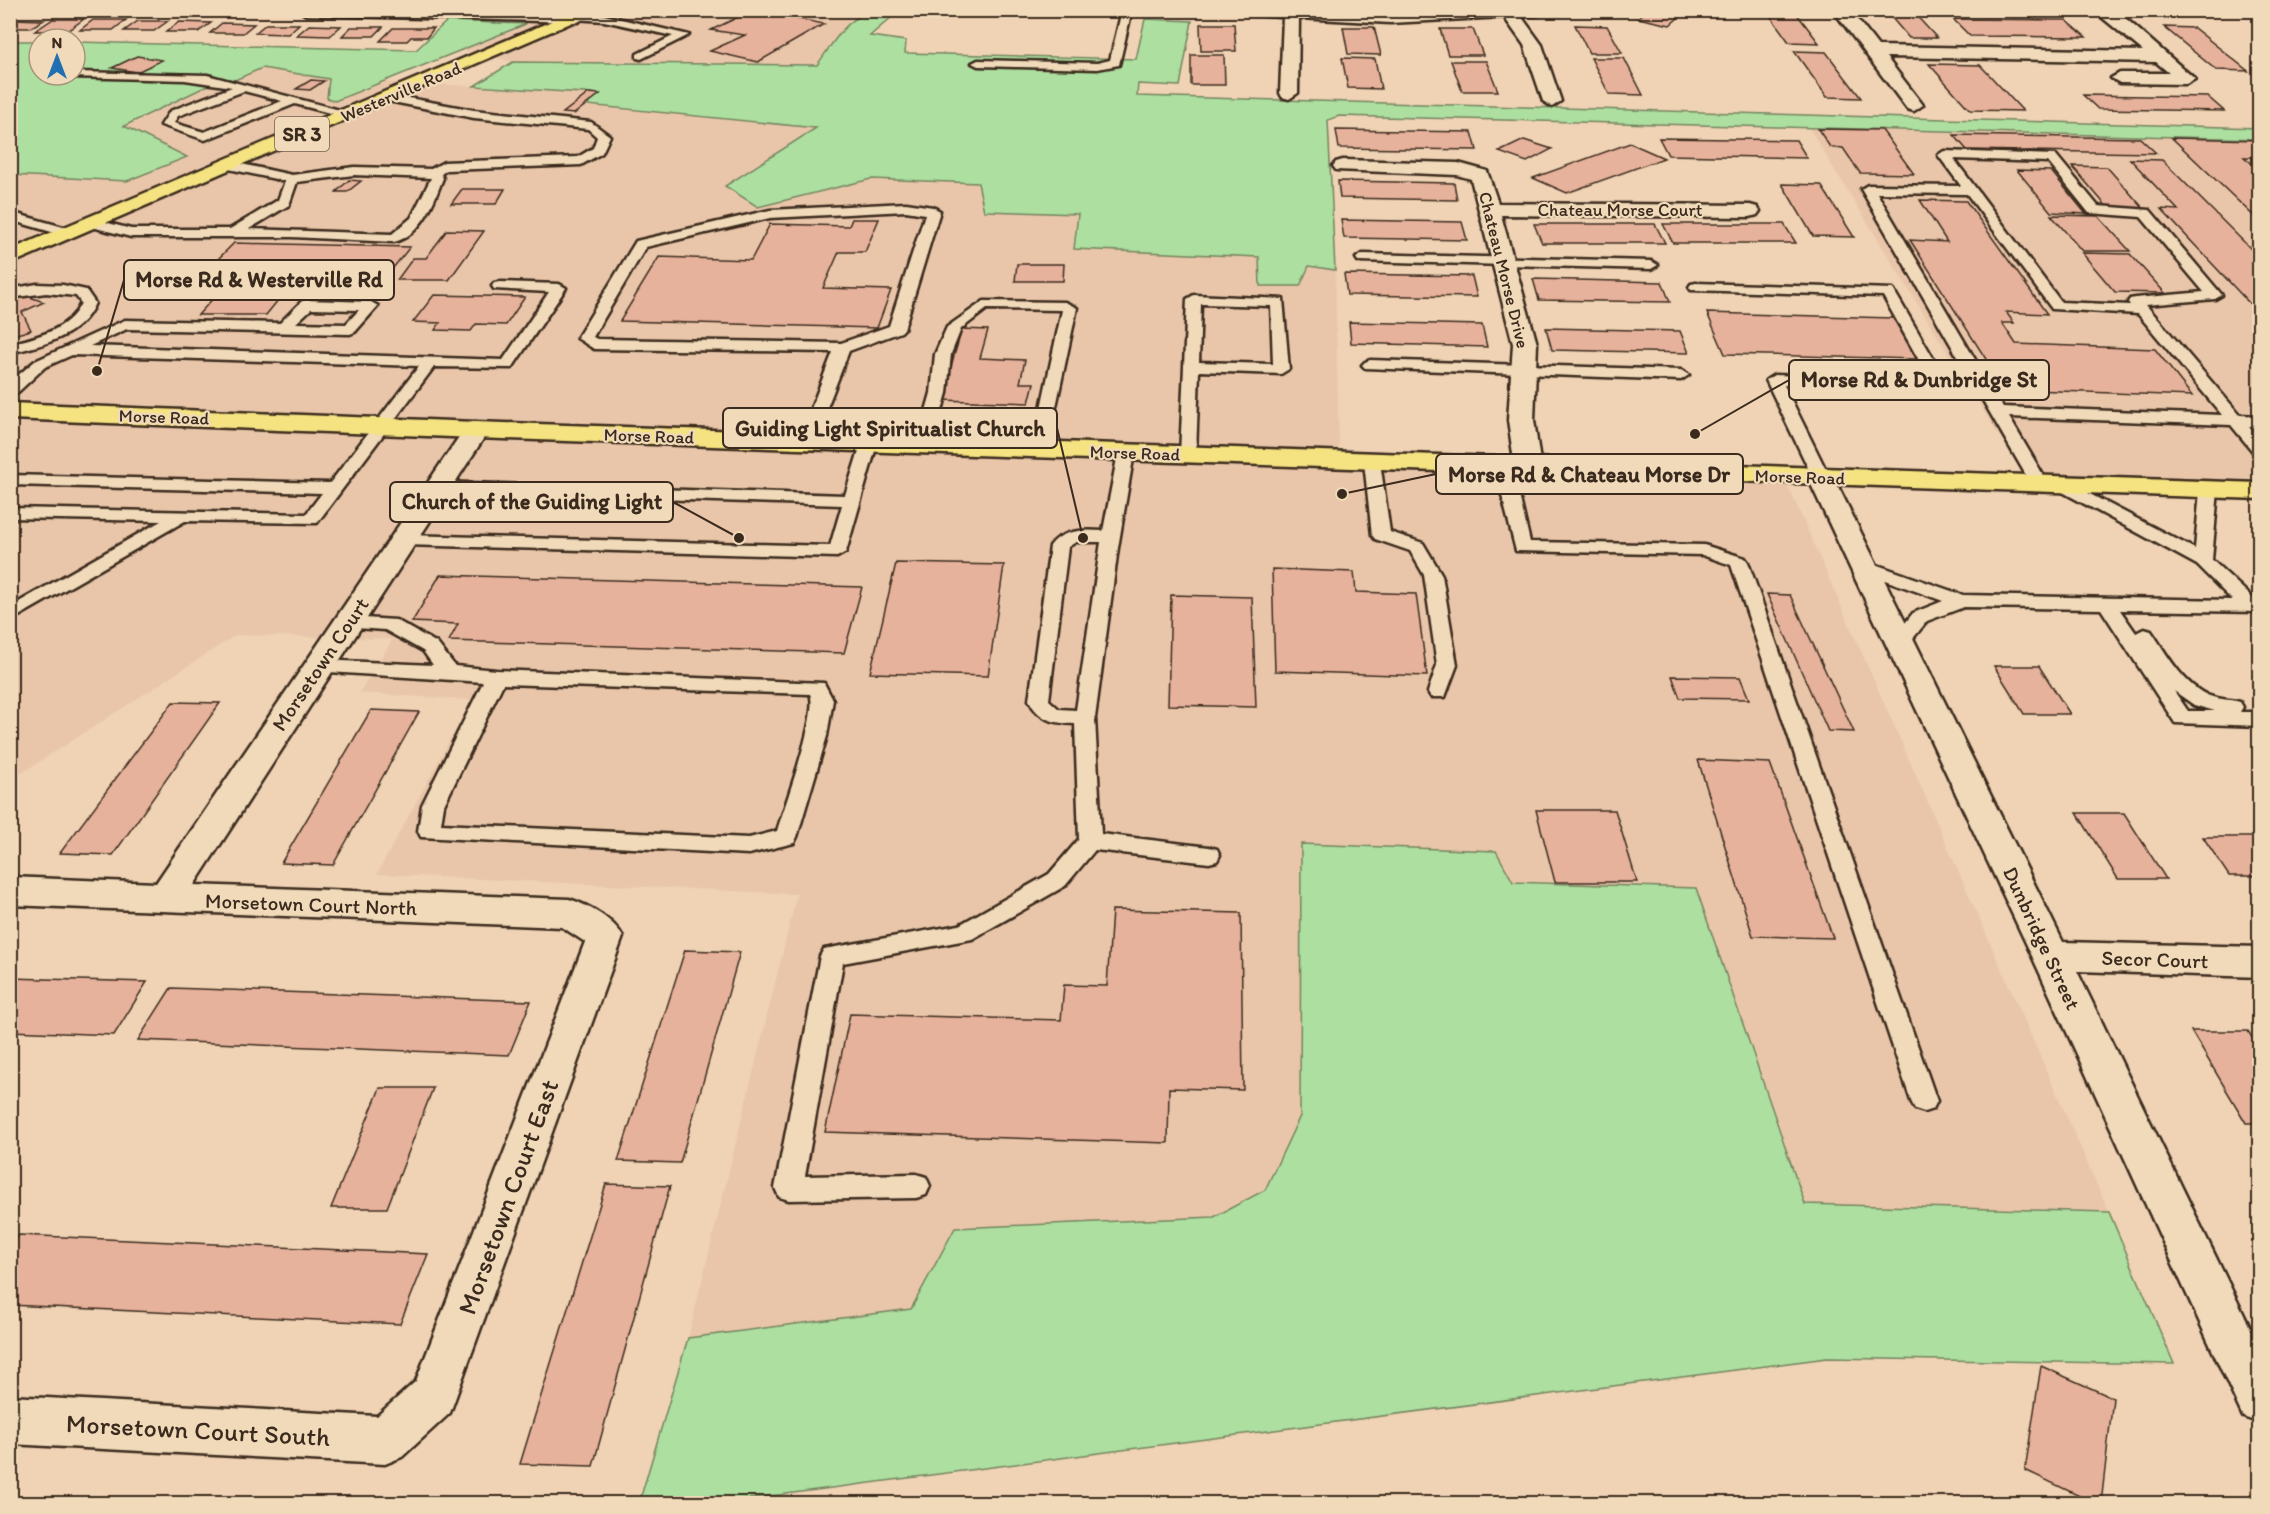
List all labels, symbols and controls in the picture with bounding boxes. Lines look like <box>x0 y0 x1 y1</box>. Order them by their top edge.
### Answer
north arrow <box>27 27 87 87</box>
text: N <box>52 33 62 52</box>
street label: Westerville Road <box>337 57 465 127</box>
road number: SR 3 <box>275 117 329 151</box>
street label: Chateau Morse Drive <box>1474 189 1534 351</box>
street label: Chateau Morse Court <box>1538 199 1703 221</box>
callout: Morse Rd & Westerville Rd <box>124 260 394 300</box>
text: Morse Rd & Westerville Rd <box>135 266 384 293</box>
callout: Morse Rd & Dunbridge St <box>1789 360 2049 400</box>
text: Morse Rd & Dunbridge St <box>1801 366 2038 393</box>
street label: Morse Road <box>118 404 210 430</box>
callout: Guiding Light Spiritualist Church <box>723 408 1057 448</box>
text: Guiding Light Spiritualist Church <box>735 415 1046 442</box>
street label: Morse Road <box>603 423 695 449</box>
street label: Morse Road <box>1089 440 1181 466</box>
callout: Morse Rd & Chateau Morse Dr <box>1436 454 1743 494</box>
text: Morse Rd & Chateau Morse Dr <box>1448 461 1731 488</box>
street label: Morse Road <box>1754 464 1846 490</box>
callout: Church of the Guiding Light <box>390 482 673 522</box>
text: Church of the Guiding Light <box>402 488 663 515</box>
street label: Morsetown Court <box>266 592 374 736</box>
street label: Dunbridge Street <box>1998 862 2086 1014</box>
street label: Morsetown Court North <box>204 888 418 920</box>
street label: Secor Court <box>2101 945 2209 973</box>
street label: Morsetown Court East <box>451 1075 565 1319</box>
street label: Morsetown Court South <box>65 1407 331 1453</box>

